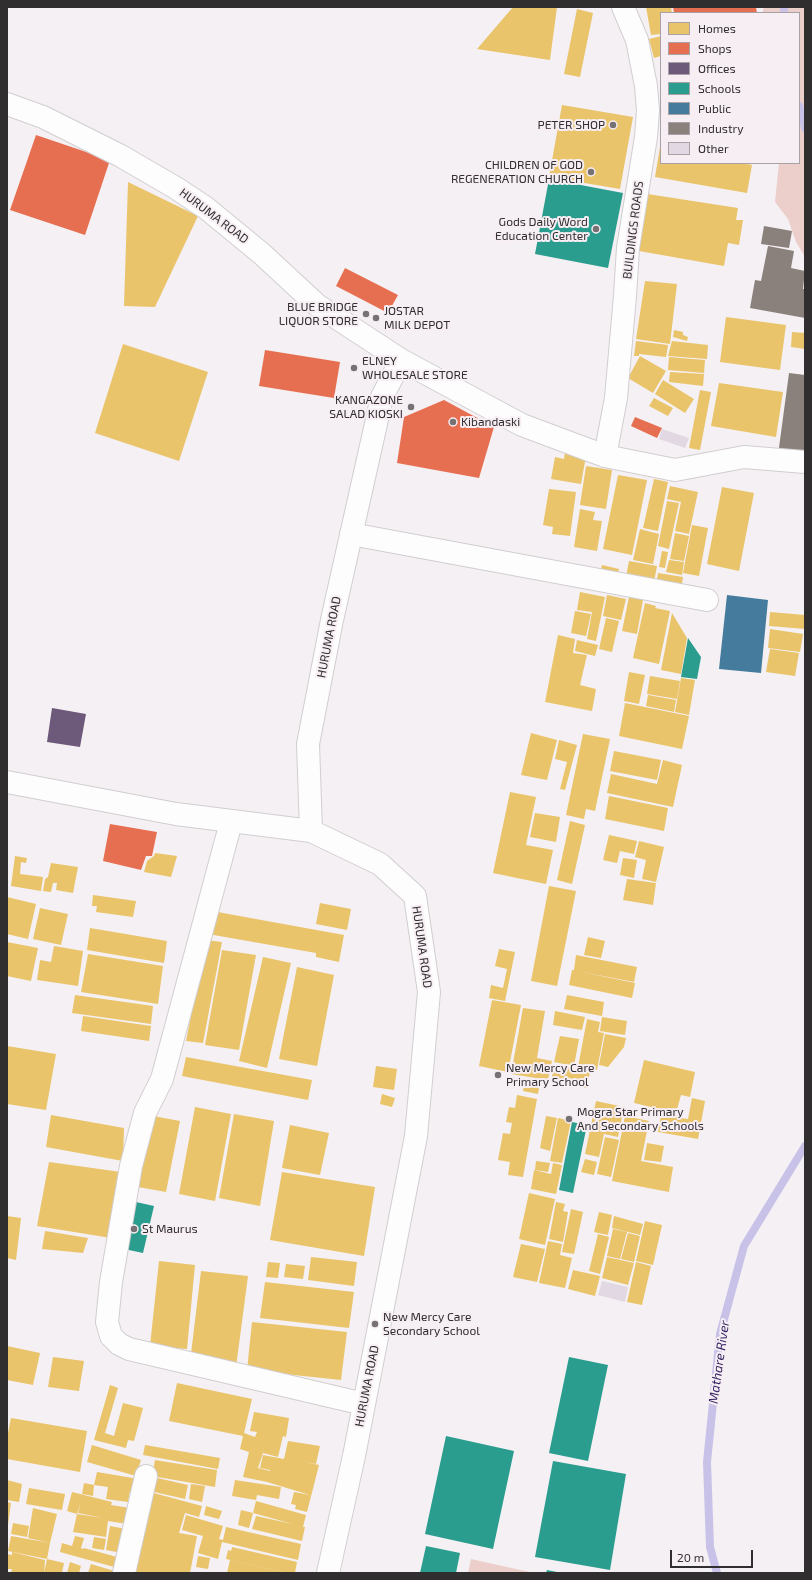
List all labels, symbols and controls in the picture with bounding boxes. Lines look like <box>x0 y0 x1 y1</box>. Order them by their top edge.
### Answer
legend <box>660 12 800 164</box>
text: Homes <box>698 21 736 35</box>
text: Shops <box>698 41 732 55</box>
text: Offices <box>698 61 735 75</box>
text: Schools <box>698 81 741 95</box>
text: Public <box>698 101 731 115</box>
place label: PETER SHOP <box>538 118 605 132</box>
marker: PETER SHOP <box>608 120 618 130</box>
text: Industry <box>698 121 744 135</box>
text: Other <box>698 141 729 155</box>
place label: CHILDREN OF GOD REGENERATION CHURCH <box>451 158 583 186</box>
marker: CHILDREN OF GOD REGENERATION CHURCH <box>586 167 596 177</box>
street label: BUILDINGS ROADS <box>620 180 646 280</box>
street label: HURUMA ROAD <box>177 185 251 247</box>
place label: Gods Daily Word Education Center <box>495 215 588 243</box>
marker: Gods Daily Word Education Center <box>591 224 601 234</box>
place label: BLUE BRIDGE LIQUOR STORE <box>279 300 358 328</box>
place label: JOSTAR MILK DEPOT <box>384 304 450 332</box>
marker: BLUE BRIDGE LIQUOR STORE <box>361 309 371 319</box>
marker: JOSTAR MILK DEPOT <box>371 313 381 323</box>
place label: ELNEY WHOLESALE STORE <box>362 354 468 382</box>
marker: ELNEY WHOLESALE STORE <box>349 363 359 373</box>
place label: KANGAZONE SALAD KIOSKI <box>329 393 403 421</box>
marker: KANGAZONE SALAD KIOSKI <box>406 402 416 412</box>
place label: Kibandaski <box>461 415 520 429</box>
marker: Kibandaski <box>448 417 458 427</box>
street label: HURUMA ROAD <box>314 595 344 679</box>
street label: HURUMA ROAD <box>409 905 435 989</box>
place label: New Mercy Care Primary School <box>506 1061 595 1089</box>
marker: New Mercy Care Primary School <box>493 1070 503 1080</box>
place label: Mogra Star Primary And Secondary Schools <box>577 1105 704 1133</box>
marker: Mogra Star Primary And Secondary Schools <box>564 1114 574 1124</box>
place label: St Maurus <box>142 1222 198 1236</box>
marker: St Maurus <box>129 1224 139 1234</box>
place label: New Mercy Care Secondary School <box>383 1310 480 1338</box>
marker: New Mercy Care Secondary School <box>370 1319 380 1329</box>
water label: Mathare River <box>705 1319 733 1405</box>
street label: HURUMA ROAD <box>352 1344 382 1428</box>
scale bar <box>672 1542 755 1568</box>
text: 20 m <box>677 1550 704 1564</box>

